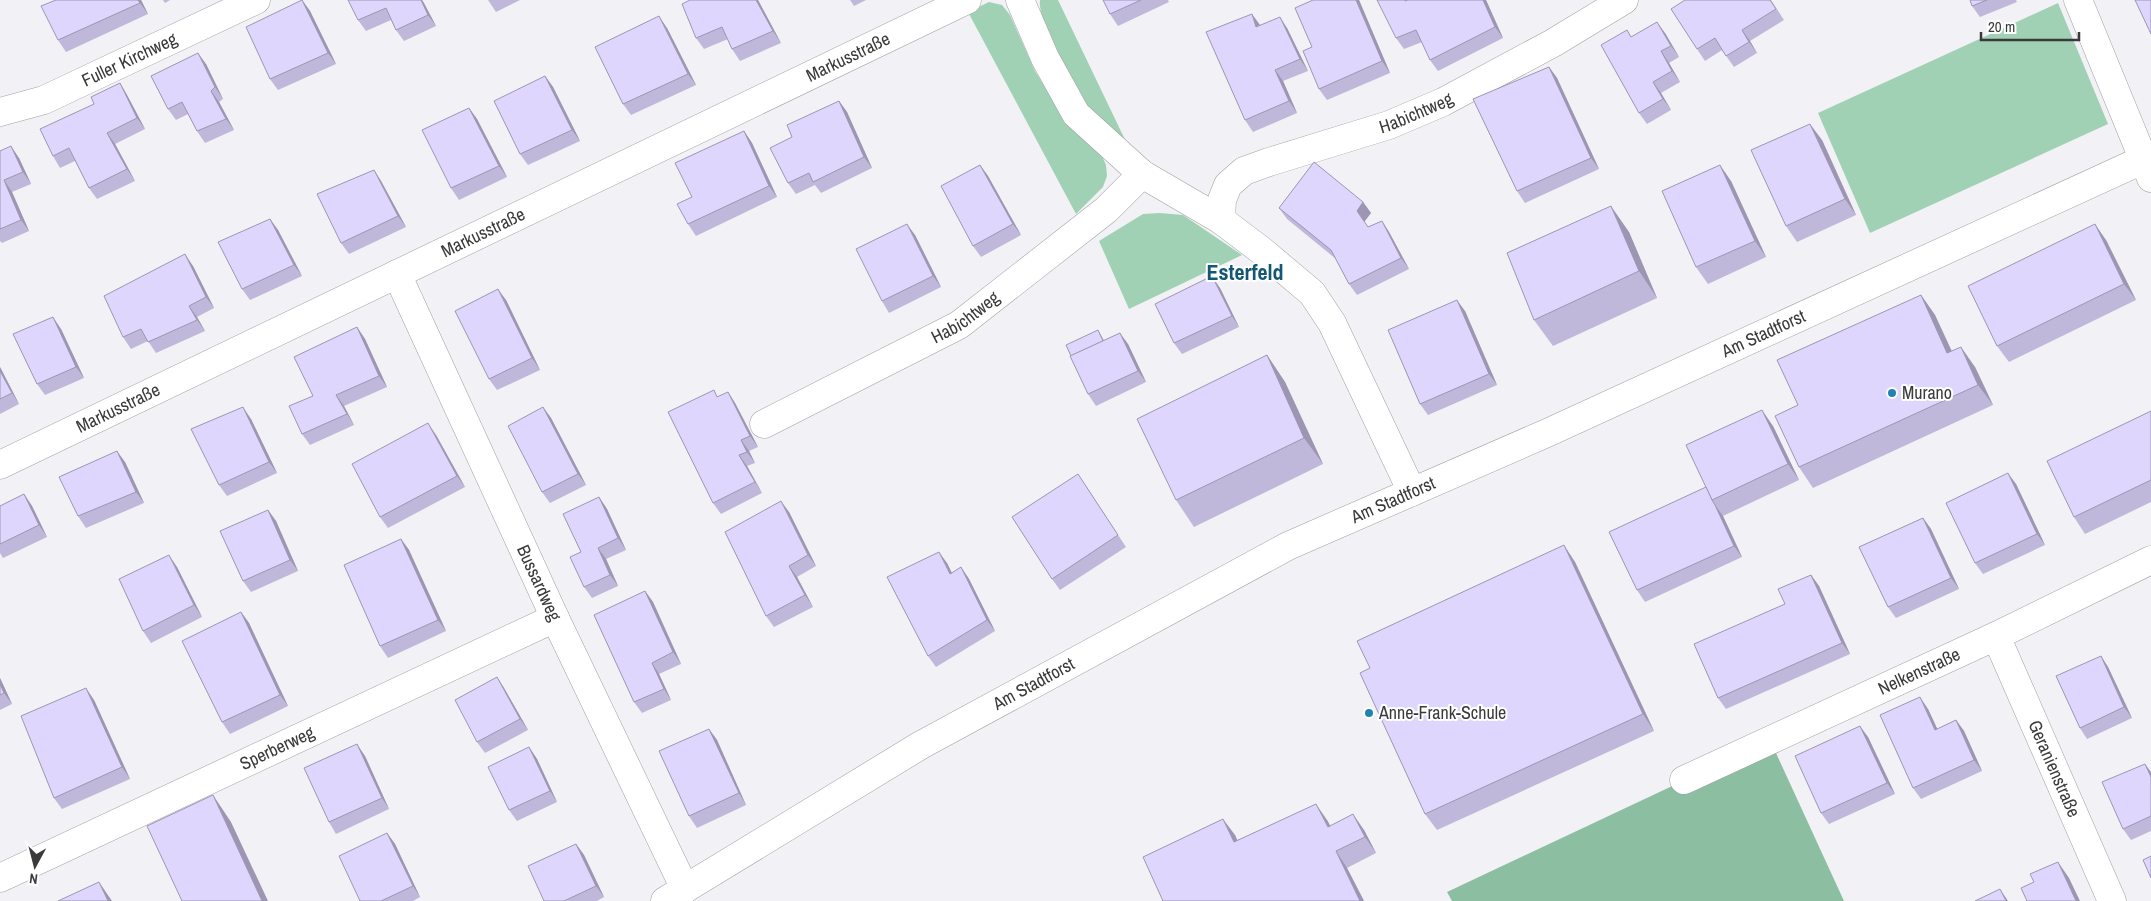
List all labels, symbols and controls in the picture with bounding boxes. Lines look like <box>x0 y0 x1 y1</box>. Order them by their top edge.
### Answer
scale bar <box>1981 10 2078 42</box>
text: 20 m <box>1988 16 2015 37</box>
street label: Fuller Kirchweg <box>77 26 182 92</box>
street label: Markusstraße <box>802 26 894 88</box>
street label: Habichtweg <box>1376 86 1458 139</box>
street label: Markusstraße <box>437 201 529 263</box>
district label: Esterfeld <box>1206 257 1284 287</box>
street label: Habichtweg <box>927 285 1005 349</box>
street label: Am Stadtforst <box>1716 303 1809 364</box>
street label: Markusstraße <box>72 377 164 439</box>
place label: Murano <box>1902 380 1952 405</box>
marker: Murano <box>1886 387 1898 399</box>
street label: Am Stadtforst <box>1346 470 1439 529</box>
street label: Bussardweg <box>511 541 568 626</box>
street label: Nelkenstraße <box>1874 641 1964 701</box>
street label: Am Stadtforst <box>987 651 1079 716</box>
place label: Anne-Frank-Schule <box>1378 700 1506 725</box>
marker: Anne-Frank-Schule <box>1363 707 1375 719</box>
street label: Geranienstraße <box>2022 716 2087 821</box>
street label: Sperberweg <box>236 719 319 776</box>
north arrow <box>10 841 60 891</box>
text: N <box>28 869 39 888</box>

